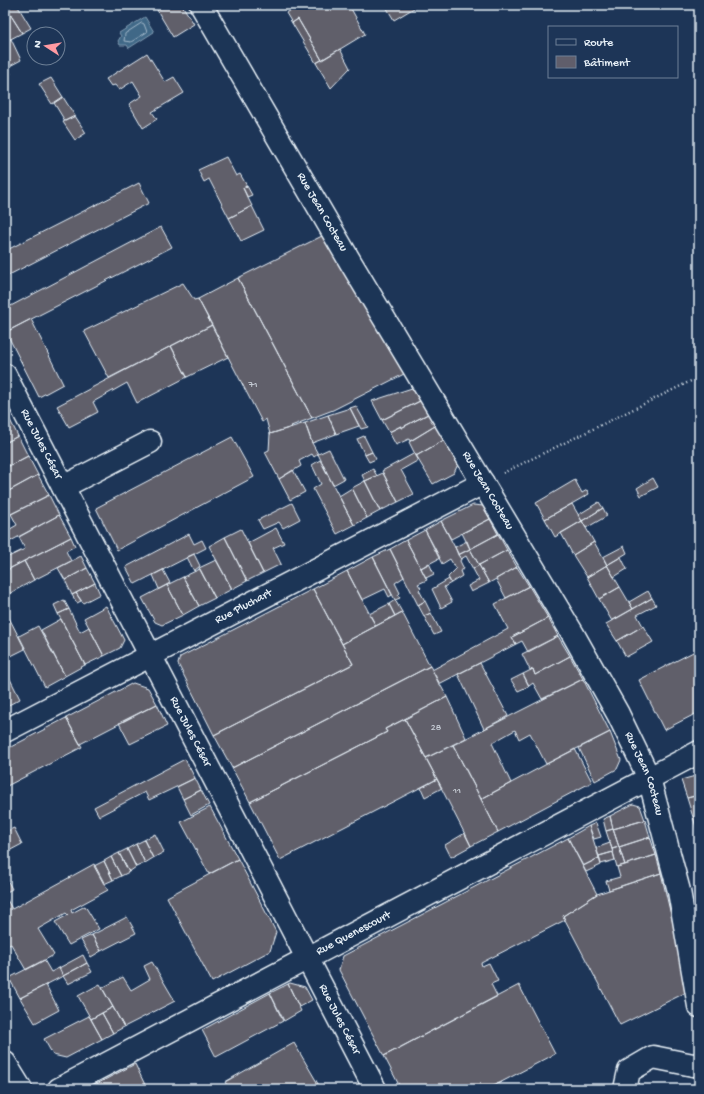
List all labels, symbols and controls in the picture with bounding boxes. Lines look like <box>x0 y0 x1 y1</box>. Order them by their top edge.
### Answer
north arrow <box>26 26 66 66</box>
legend <box>548 26 678 78</box>
text: Route <box>584 37 614 51</box>
text: N <box>32 40 45 49</box>
text: Bâtiment <box>583 57 631 71</box>
street label: Rue Jean Cocteau <box>293 170 350 255</box>
house number: 71 <box>247 379 258 391</box>
street label: Rue Jules César <box>17 407 66 483</box>
street label: Rue Jean Cocteau <box>459 449 516 533</box>
street label: Rue Pluchart <box>213 586 276 628</box>
street label: Rue Jules César <box>166 694 215 771</box>
house number: 28 <box>431 722 442 734</box>
street label: Rue Jean Cocteau <box>621 730 666 818</box>
house number: 11 <box>452 785 461 797</box>
street label: Rue Quenescourt <box>314 908 394 959</box>
street label: Rue Jules César <box>315 982 364 1059</box>

